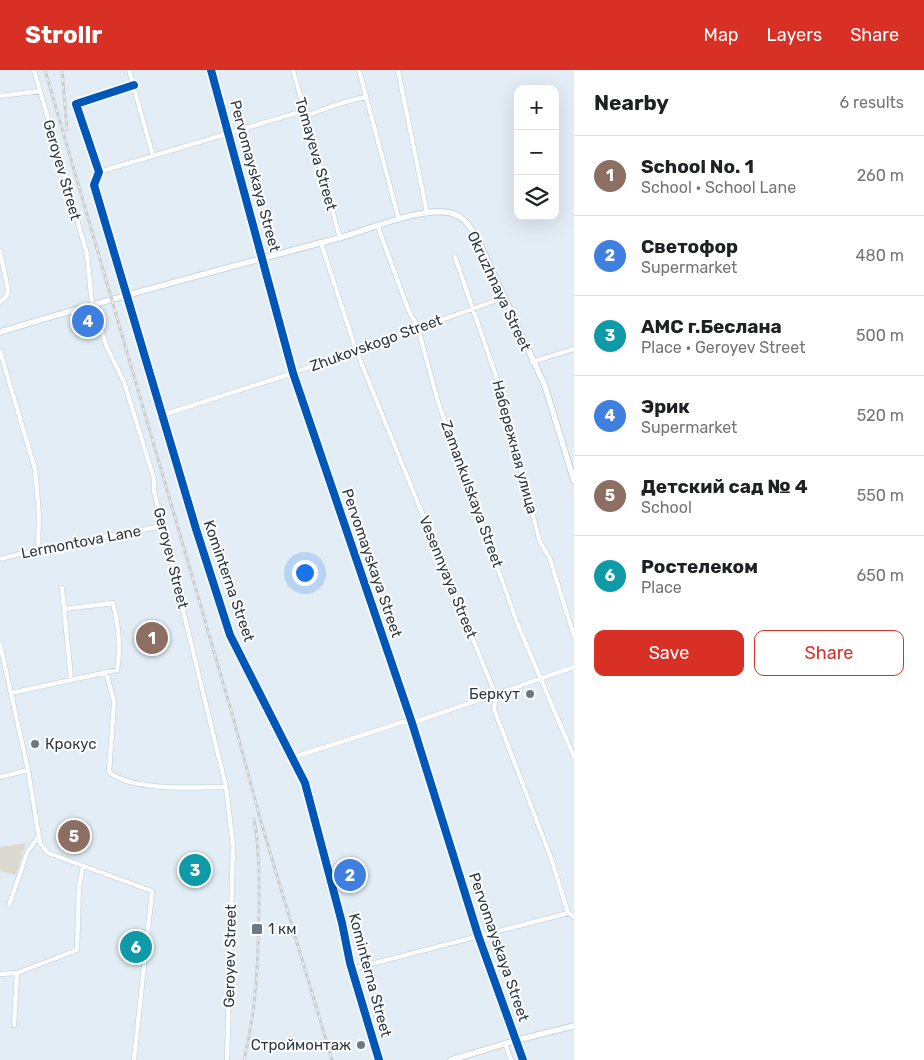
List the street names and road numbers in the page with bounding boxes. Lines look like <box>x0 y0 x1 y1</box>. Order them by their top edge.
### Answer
street label: Tomayeva Street <box>291 95 341 213</box>
street label: Pervomayskaya Street <box>226 98 284 254</box>
street label: Geroyev Street <box>39 118 85 222</box>
street label: Okruzhnaya Street <box>463 228 535 354</box>
street label: Zhukovskogo Street <box>308 311 445 375</box>
street label: Набережная улица <box>488 378 542 516</box>
street label: Zamankulskaya Street <box>437 418 507 570</box>
street label: Pervomayskaya Street <box>338 486 406 640</box>
street label: Geroyev Street <box>150 506 192 611</box>
street label: Vesennyaya Street <box>415 513 481 641</box>
street label: Kominterna Street <box>200 518 258 644</box>
street label: Lermontova Lane <box>20 522 142 562</box>
street label: Pervomayskaya Street <box>465 870 533 1024</box>
street label: Geroyev Street <box>220 904 240 1008</box>
street label: Kominterna Street <box>345 911 395 1039</box>

